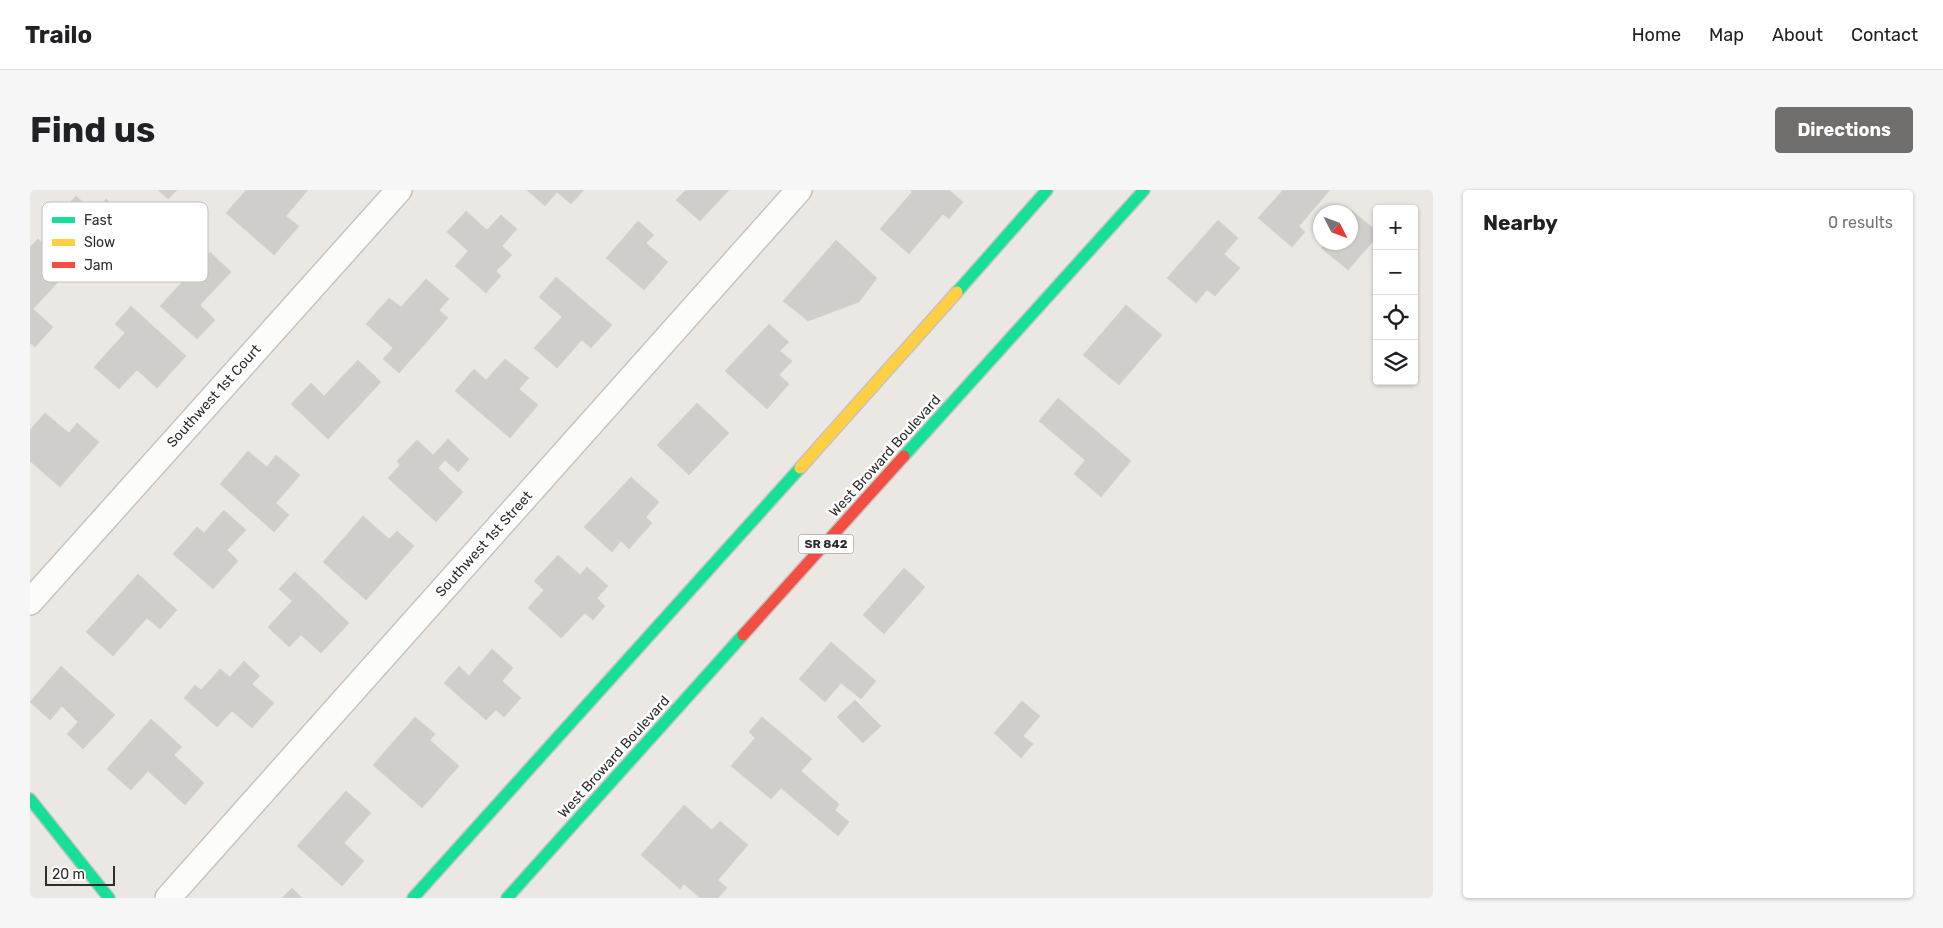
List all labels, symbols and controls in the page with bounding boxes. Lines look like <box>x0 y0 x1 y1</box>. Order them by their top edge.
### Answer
text: Trailo <box>25 21 92 49</box>
text: Home <box>1632 24 1681 46</box>
text: Map <box>1709 24 1744 46</box>
text: About <box>1772 24 1823 46</box>
text: Contact <box>1851 24 1918 46</box>
button: Directions <box>1775 107 1913 153</box>
text: Find us <box>30 109 155 151</box>
legend <box>42 202 208 282</box>
north arrow <box>1313 205 1358 250</box>
map controls <box>1373 205 1418 385</box>
button: + <box>1373 205 1418 250</box>
text: Nearby <box>1483 210 1558 235</box>
text: Fast <box>84 212 113 229</box>
text: 0 results <box>1828 213 1893 232</box>
text: Slow <box>84 234 115 251</box>
button: − <box>1373 250 1418 295</box>
text: Jam <box>84 257 113 274</box>
button: locate <box>1373 295 1418 340</box>
button: layers <box>1373 340 1418 385</box>
street label: Southwest 1st Court <box>163 341 265 451</box>
street label: West Broward Boulevard <box>826 391 944 521</box>
street label: Southwest 1st Street <box>432 487 536 600</box>
road number: SR 842 <box>798 534 854 554</box>
street label: West Broward Boulevard <box>555 692 673 822</box>
scale bar <box>45 863 115 886</box>
text: 20 m <box>52 866 85 883</box>

